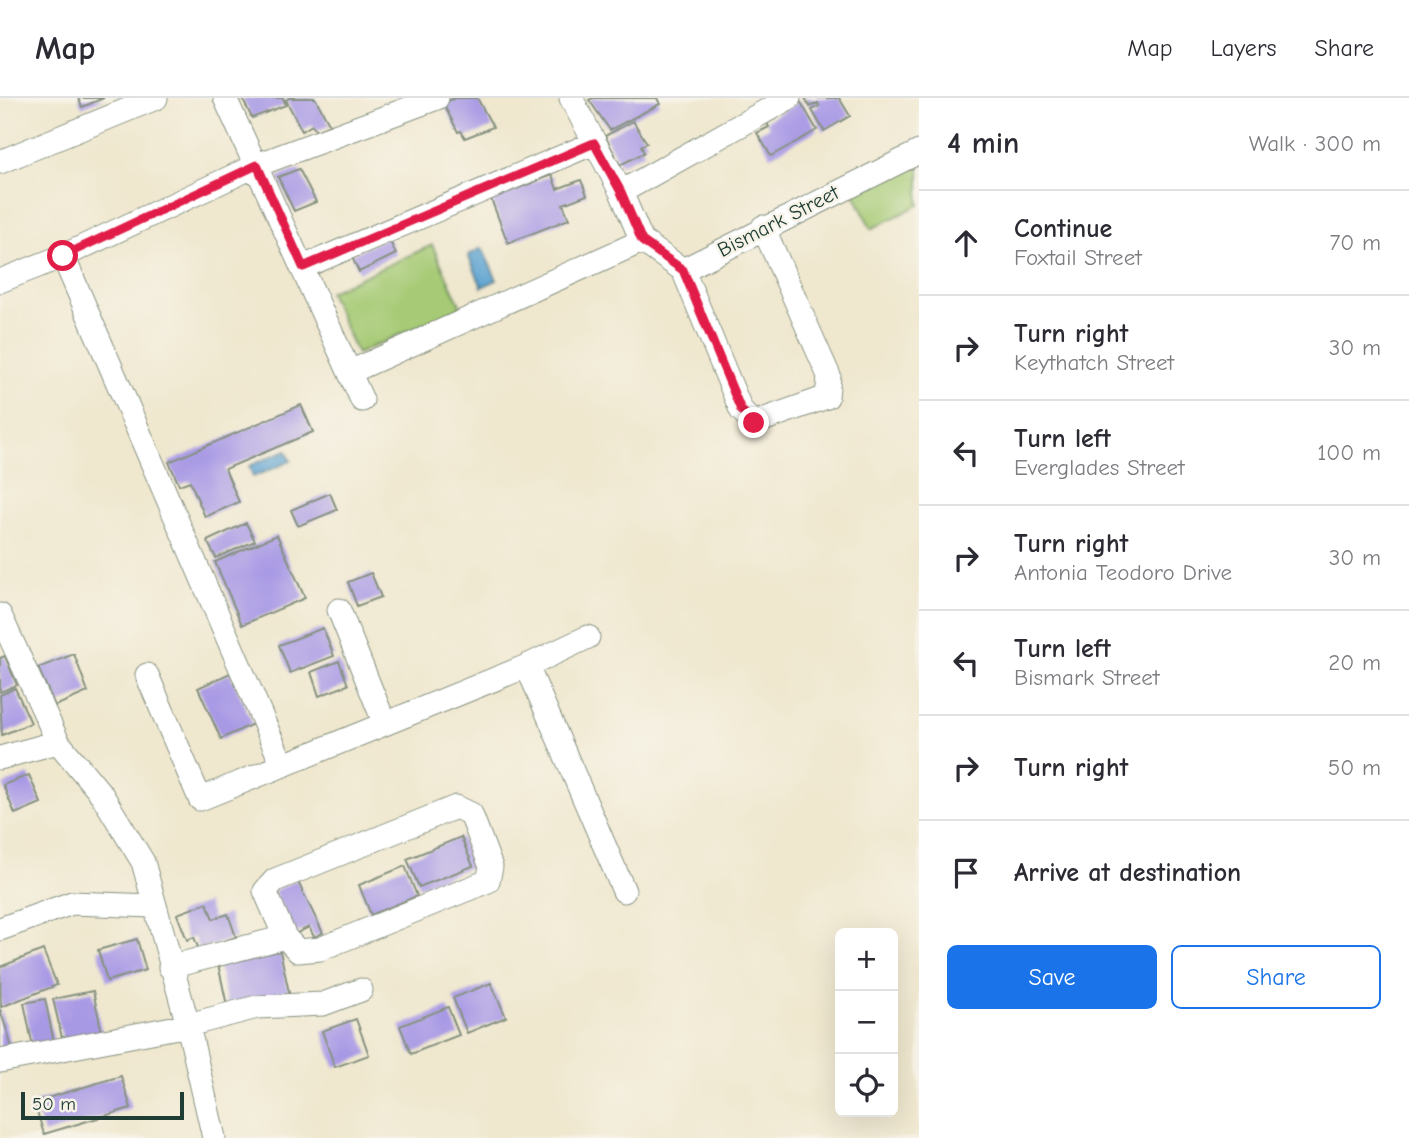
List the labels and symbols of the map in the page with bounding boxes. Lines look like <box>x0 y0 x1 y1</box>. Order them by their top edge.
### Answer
street label: Bismark Street <box>713 180 844 262</box>
route start <box>47 240 78 271</box>
route end <box>738 407 769 438</box>
scale bar <box>21 1089 184 1121</box>

